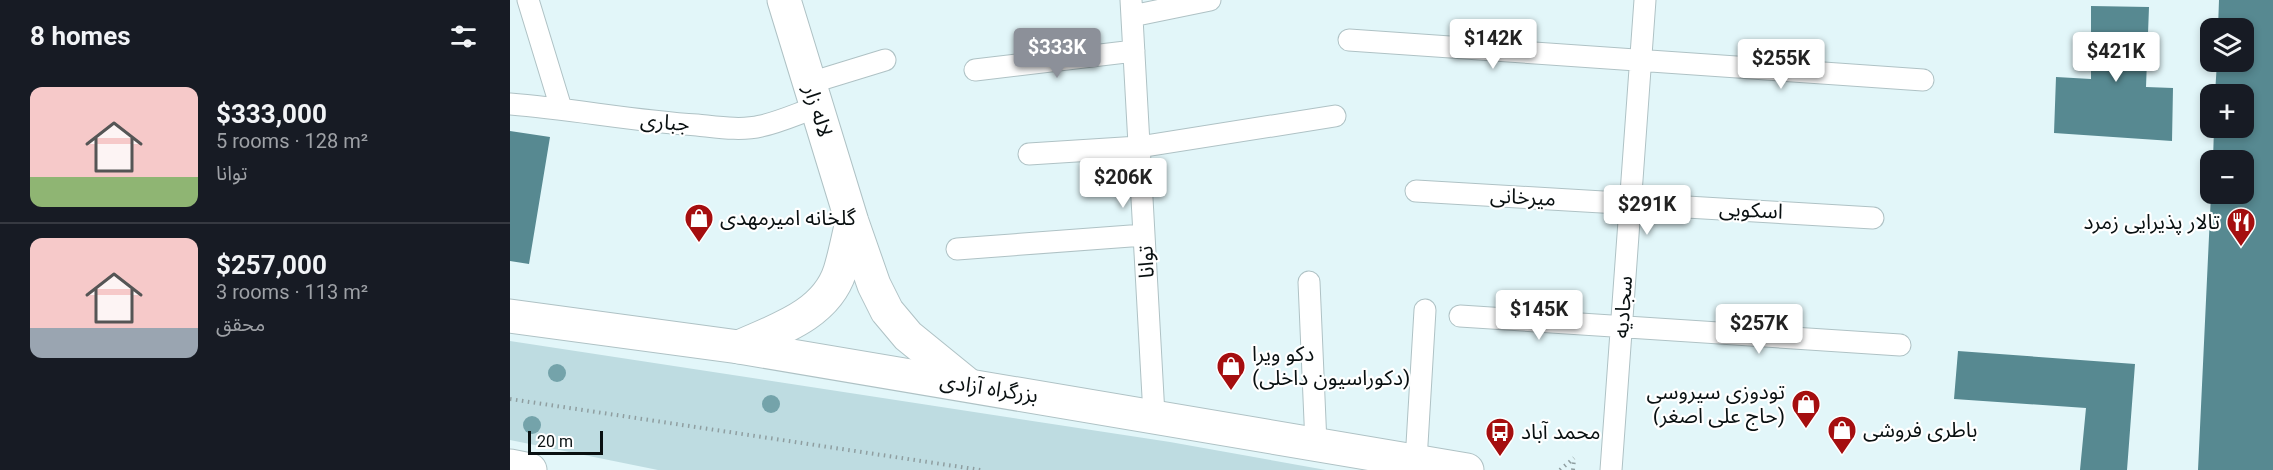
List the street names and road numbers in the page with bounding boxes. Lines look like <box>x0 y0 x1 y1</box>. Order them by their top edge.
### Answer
street label: لاله زار <box>798 81 837 140</box>
street label: جباری <box>639 108 691 136</box>
street label: میرخانی <box>1489 183 1557 211</box>
street label: اسکویی <box>1719 196 1783 224</box>
street label: توانا <box>1133 245 1159 279</box>
street label: سجادیه <box>1609 275 1637 339</box>
street label: بزرگراه آزادی <box>938 368 1040 408</box>

